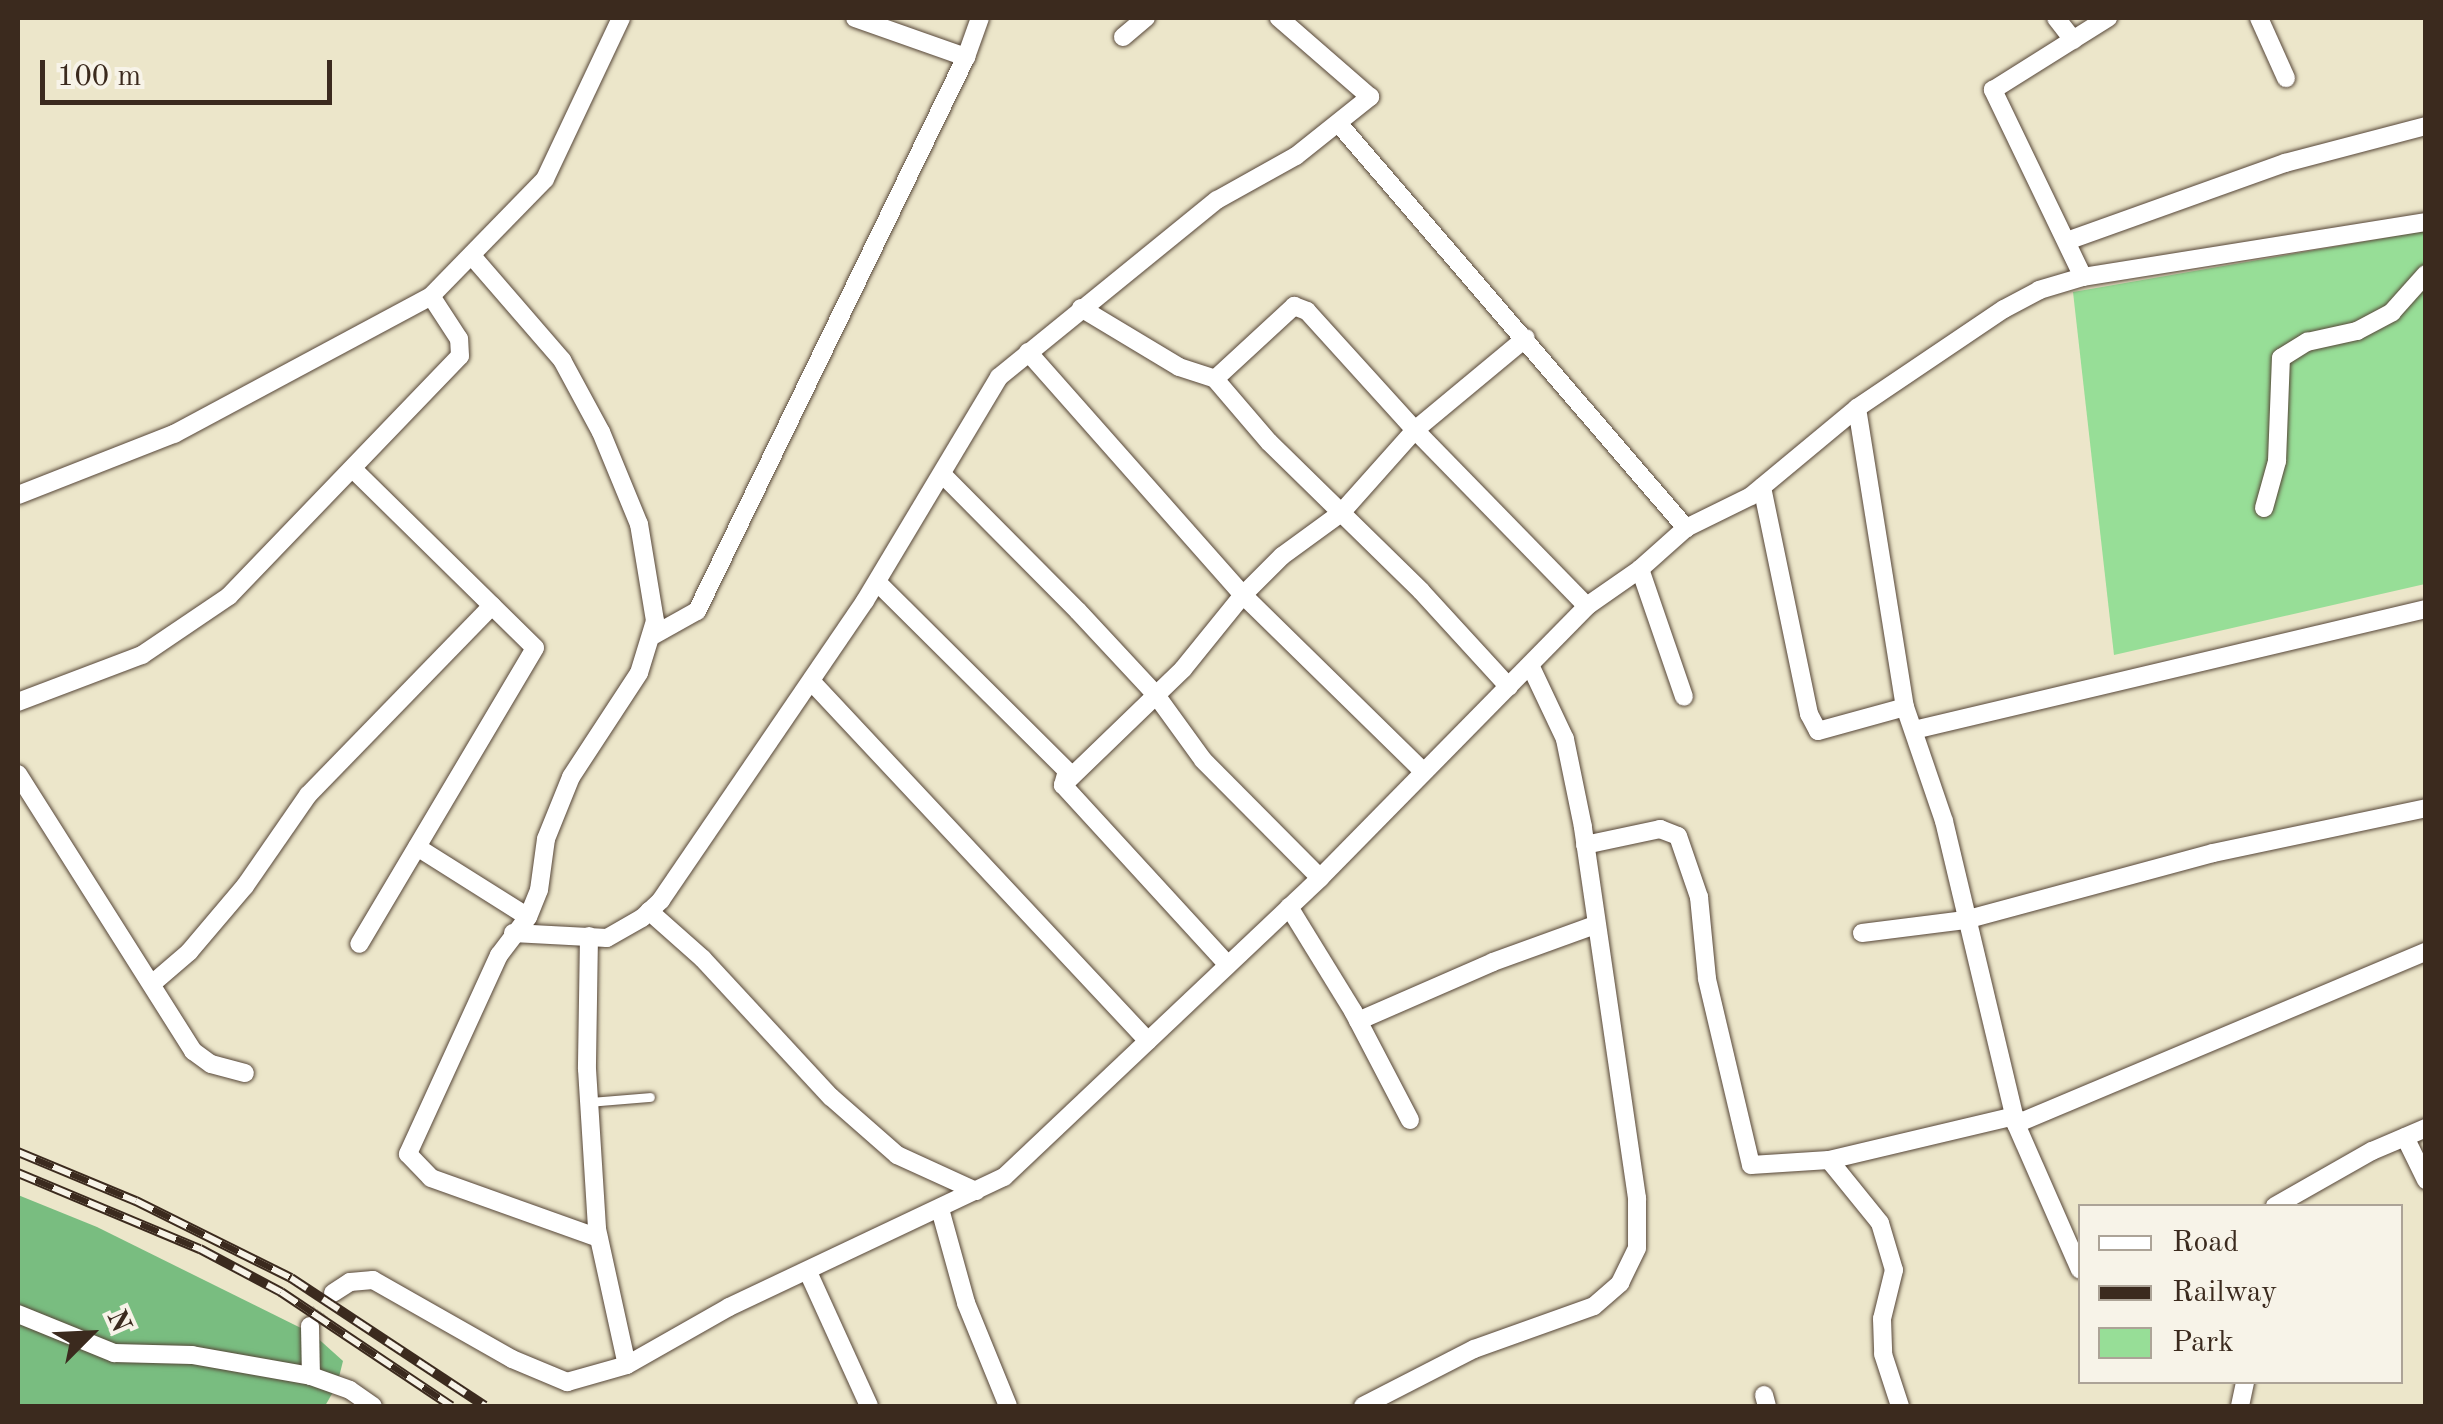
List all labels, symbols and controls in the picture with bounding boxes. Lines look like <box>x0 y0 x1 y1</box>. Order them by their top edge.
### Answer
scale bar <box>45 40 338 102</box>
text: 100 m <box>57 62 141 92</box>
legend <box>2078 1204 2403 1384</box>
text: Road <box>2172 1228 2239 1258</box>
text: Railway <box>2172 1278 2277 1308</box>
north arrow <box>40 1284 140 1384</box>
text: N <box>100 1306 135 1337</box>
text: Park <box>2172 1328 2234 1358</box>

